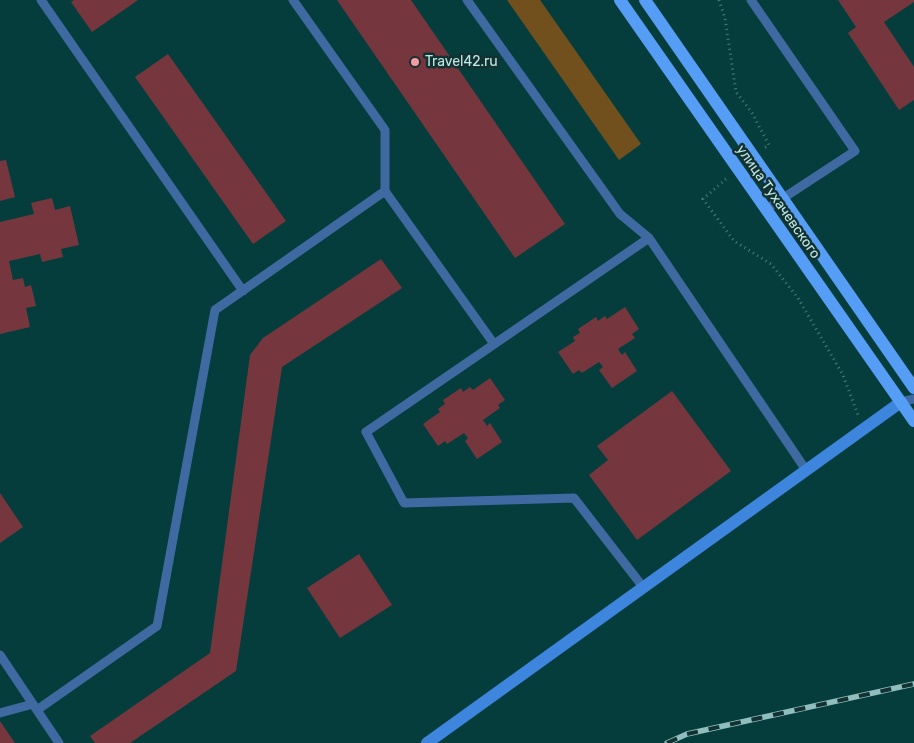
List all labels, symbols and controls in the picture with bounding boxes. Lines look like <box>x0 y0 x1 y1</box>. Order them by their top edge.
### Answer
place label: Travel42.ru <box>425 54 498 70</box>
marker: Travel42.ru <box>409 56 421 68</box>
street label: улица Тухачевского <box>732 142 824 262</box>

